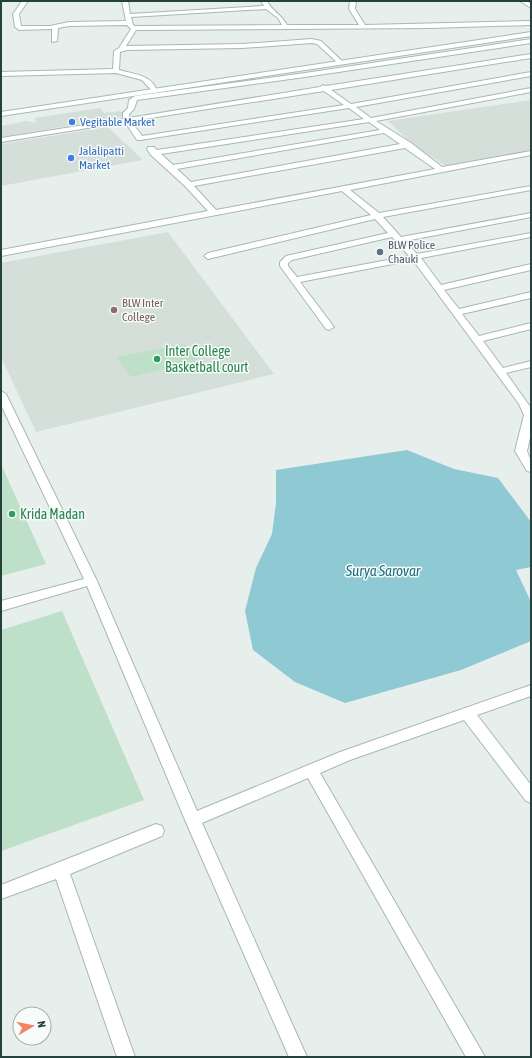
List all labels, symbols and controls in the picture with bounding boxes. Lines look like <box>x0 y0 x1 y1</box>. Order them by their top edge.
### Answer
place label: Vegitable Market <box>80 115 155 129</box>
marker: Vegitable Market <box>67 117 77 127</box>
place label: Jalalipatti Market <box>79 144 124 172</box>
marker: Jalalipatti Market <box>66 153 76 163</box>
place label: BLW Police Chauki <box>388 238 435 266</box>
marker: BLW Police Chauki <box>375 247 385 257</box>
place label: BLW Inter College <box>122 296 164 324</box>
marker: BLW Inter College <box>109 305 119 315</box>
place label: Inter College Basketball court <box>165 343 248 375</box>
marker: Inter College Basketball court <box>152 354 162 364</box>
place label: Krida Madan <box>20 506 85 522</box>
marker: Krida Madan <box>7 509 17 519</box>
water label: Surya Sarovar <box>345 562 421 579</box>
north arrow <box>12 1006 52 1046</box>
text: N <box>35 1020 48 1029</box>

